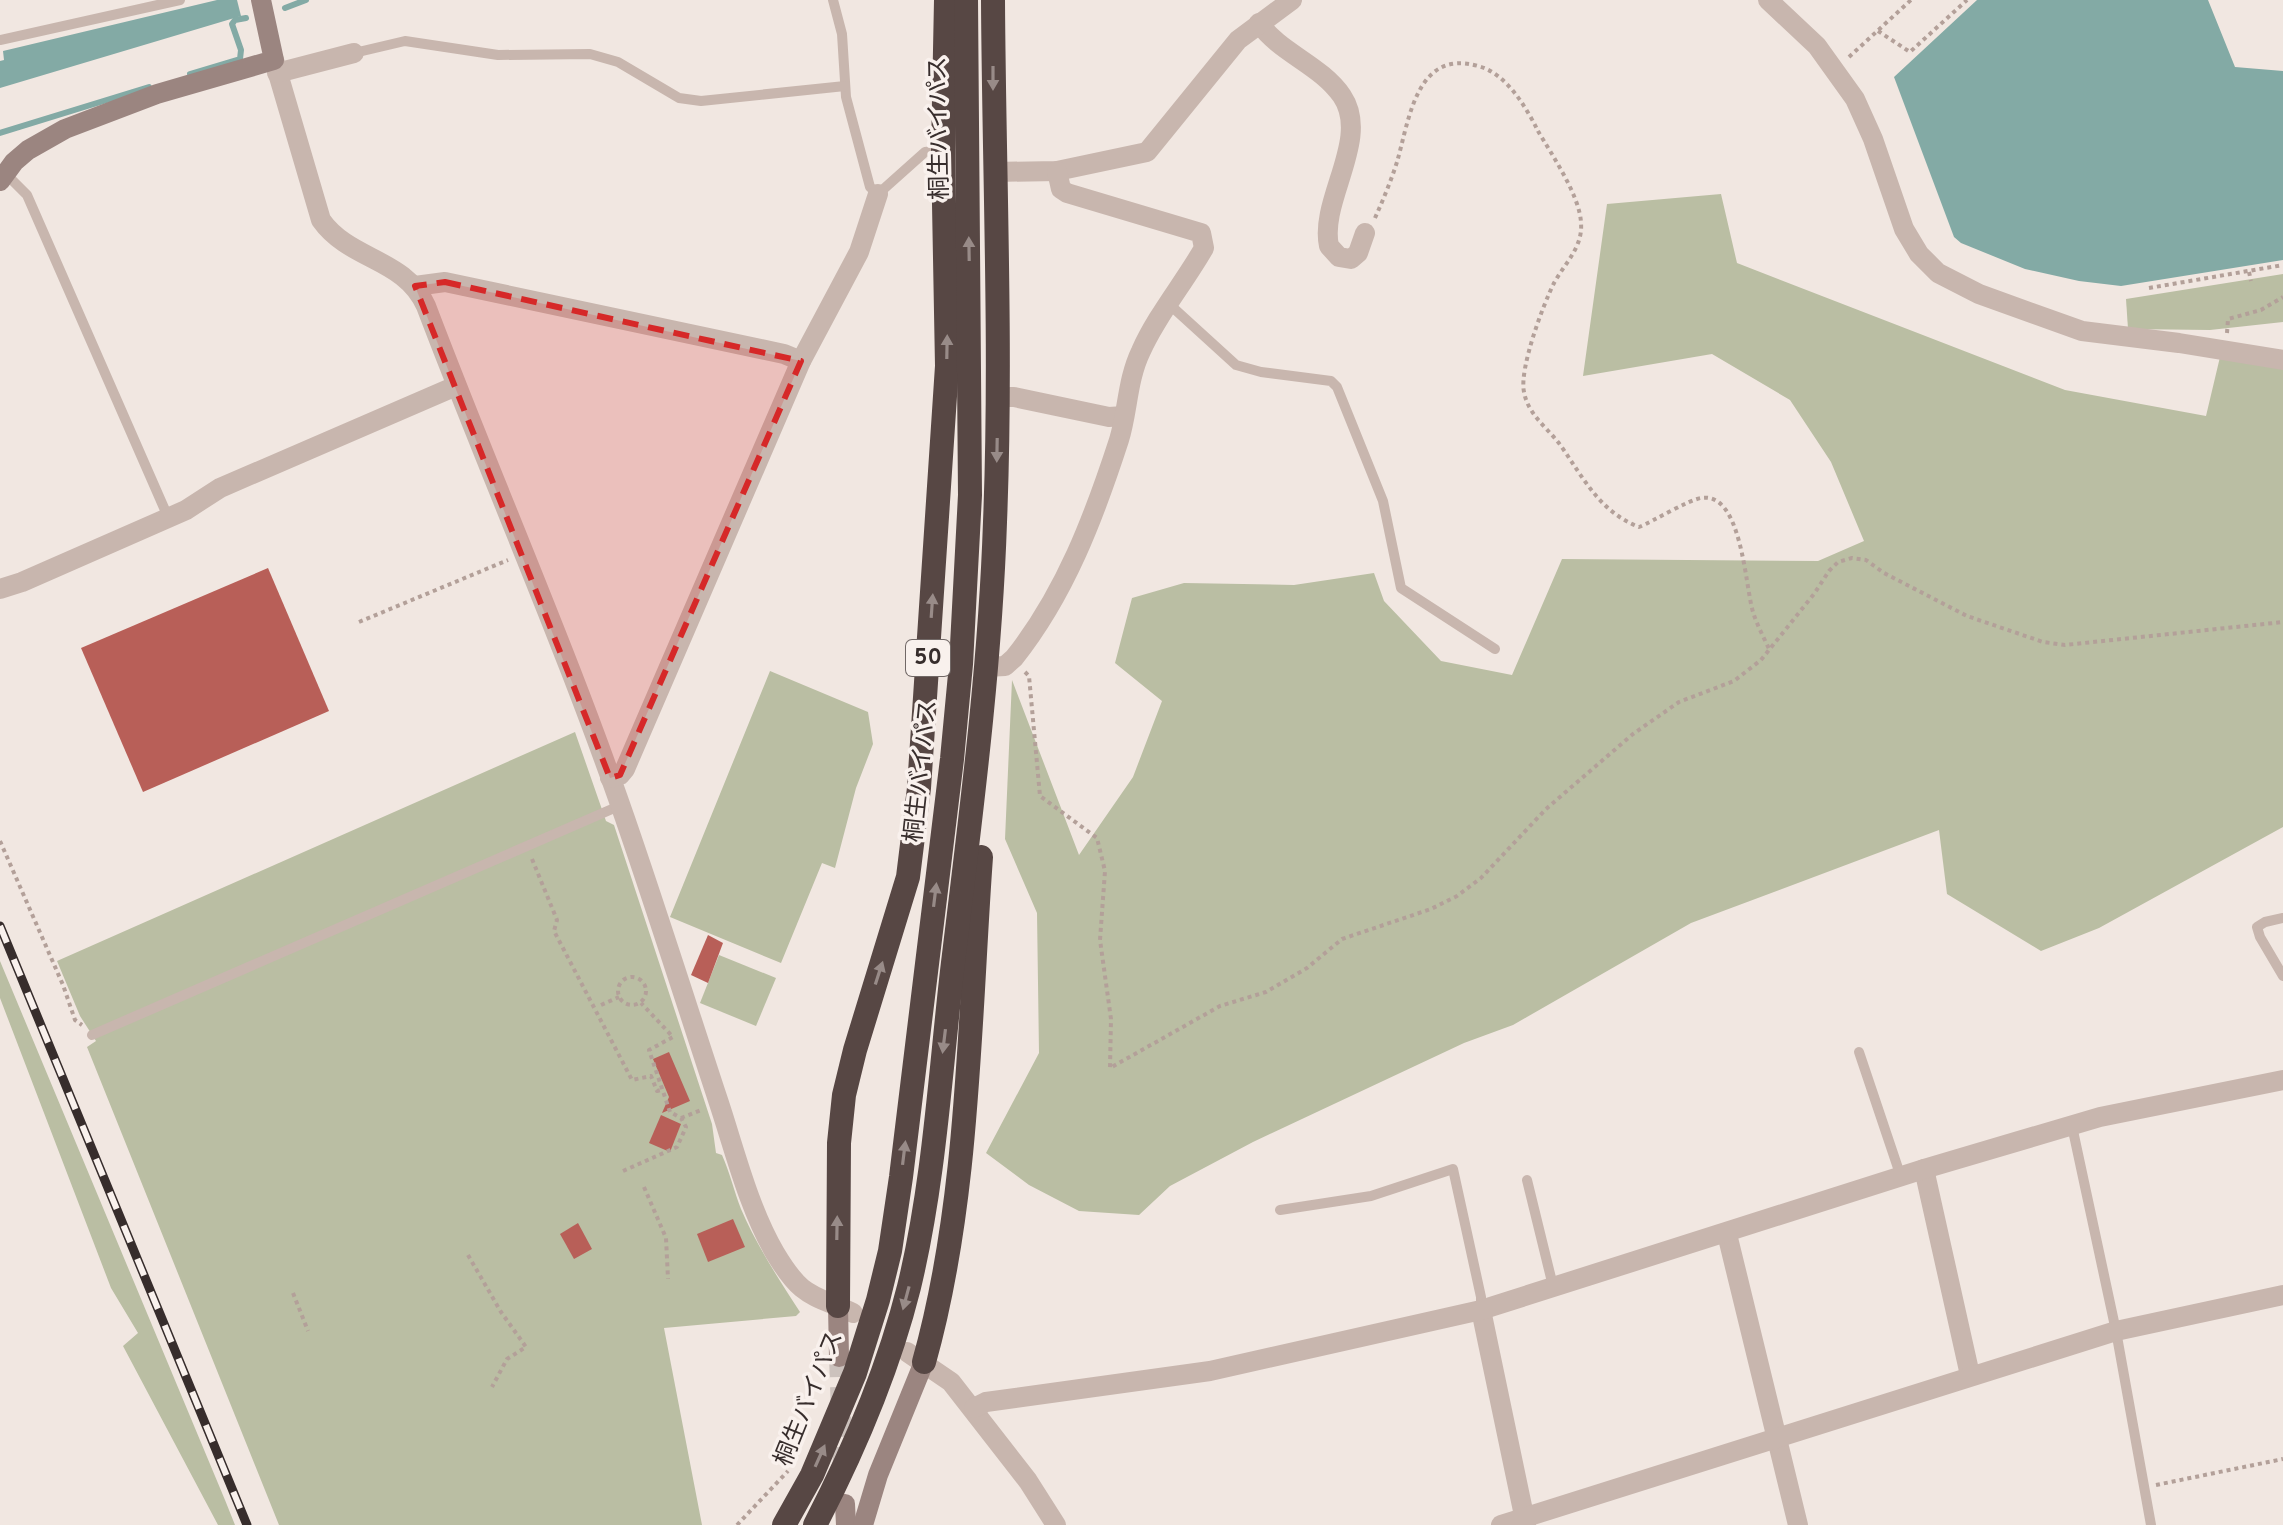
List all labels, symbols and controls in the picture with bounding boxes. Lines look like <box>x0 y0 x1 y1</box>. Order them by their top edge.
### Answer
street label: 桐生バイパス <box>924 56 956 200</box>
one-way arrow <box>987 66 1000 91</box>
one-way arrow <box>963 236 975 261</box>
one-way arrow <box>941 334 953 359</box>
one-way arrow <box>990 438 1003 463</box>
one-way arrow <box>926 593 939 618</box>
road number: 50 <box>906 640 950 676</box>
street label: 桐生バイパス <box>900 698 944 844</box>
one-way arrow <box>929 882 942 907</box>
one-way arrow <box>874 961 886 985</box>
one-way arrow <box>937 1029 950 1054</box>
one-way arrow <box>898 1140 911 1165</box>
one-way arrow <box>831 1215 844 1240</box>
one-way arrow <box>899 1286 911 1311</box>
street label: 桐生バイパス <box>769 1327 851 1471</box>
one-way arrow <box>813 1444 827 1468</box>

